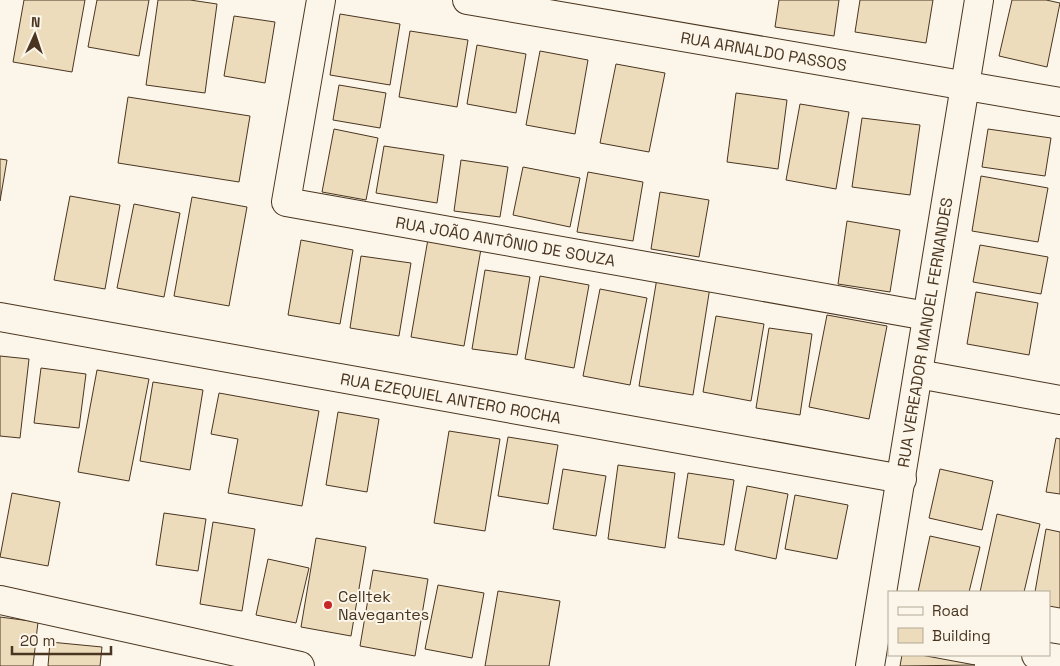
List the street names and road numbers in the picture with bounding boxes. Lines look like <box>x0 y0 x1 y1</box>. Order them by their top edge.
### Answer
street label: RUA ARNALDO PASSOS <box>679 26 849 76</box>
street label: RUA VEREADOR MANOEL FERNANDES <box>892 196 957 469</box>
street label: RUA JOÃO ANTÔNIO DE SOUZA <box>394 211 617 271</box>
street label: RUA EZEQUIEL ANTERO ROCHA <box>339 368 563 428</box>

